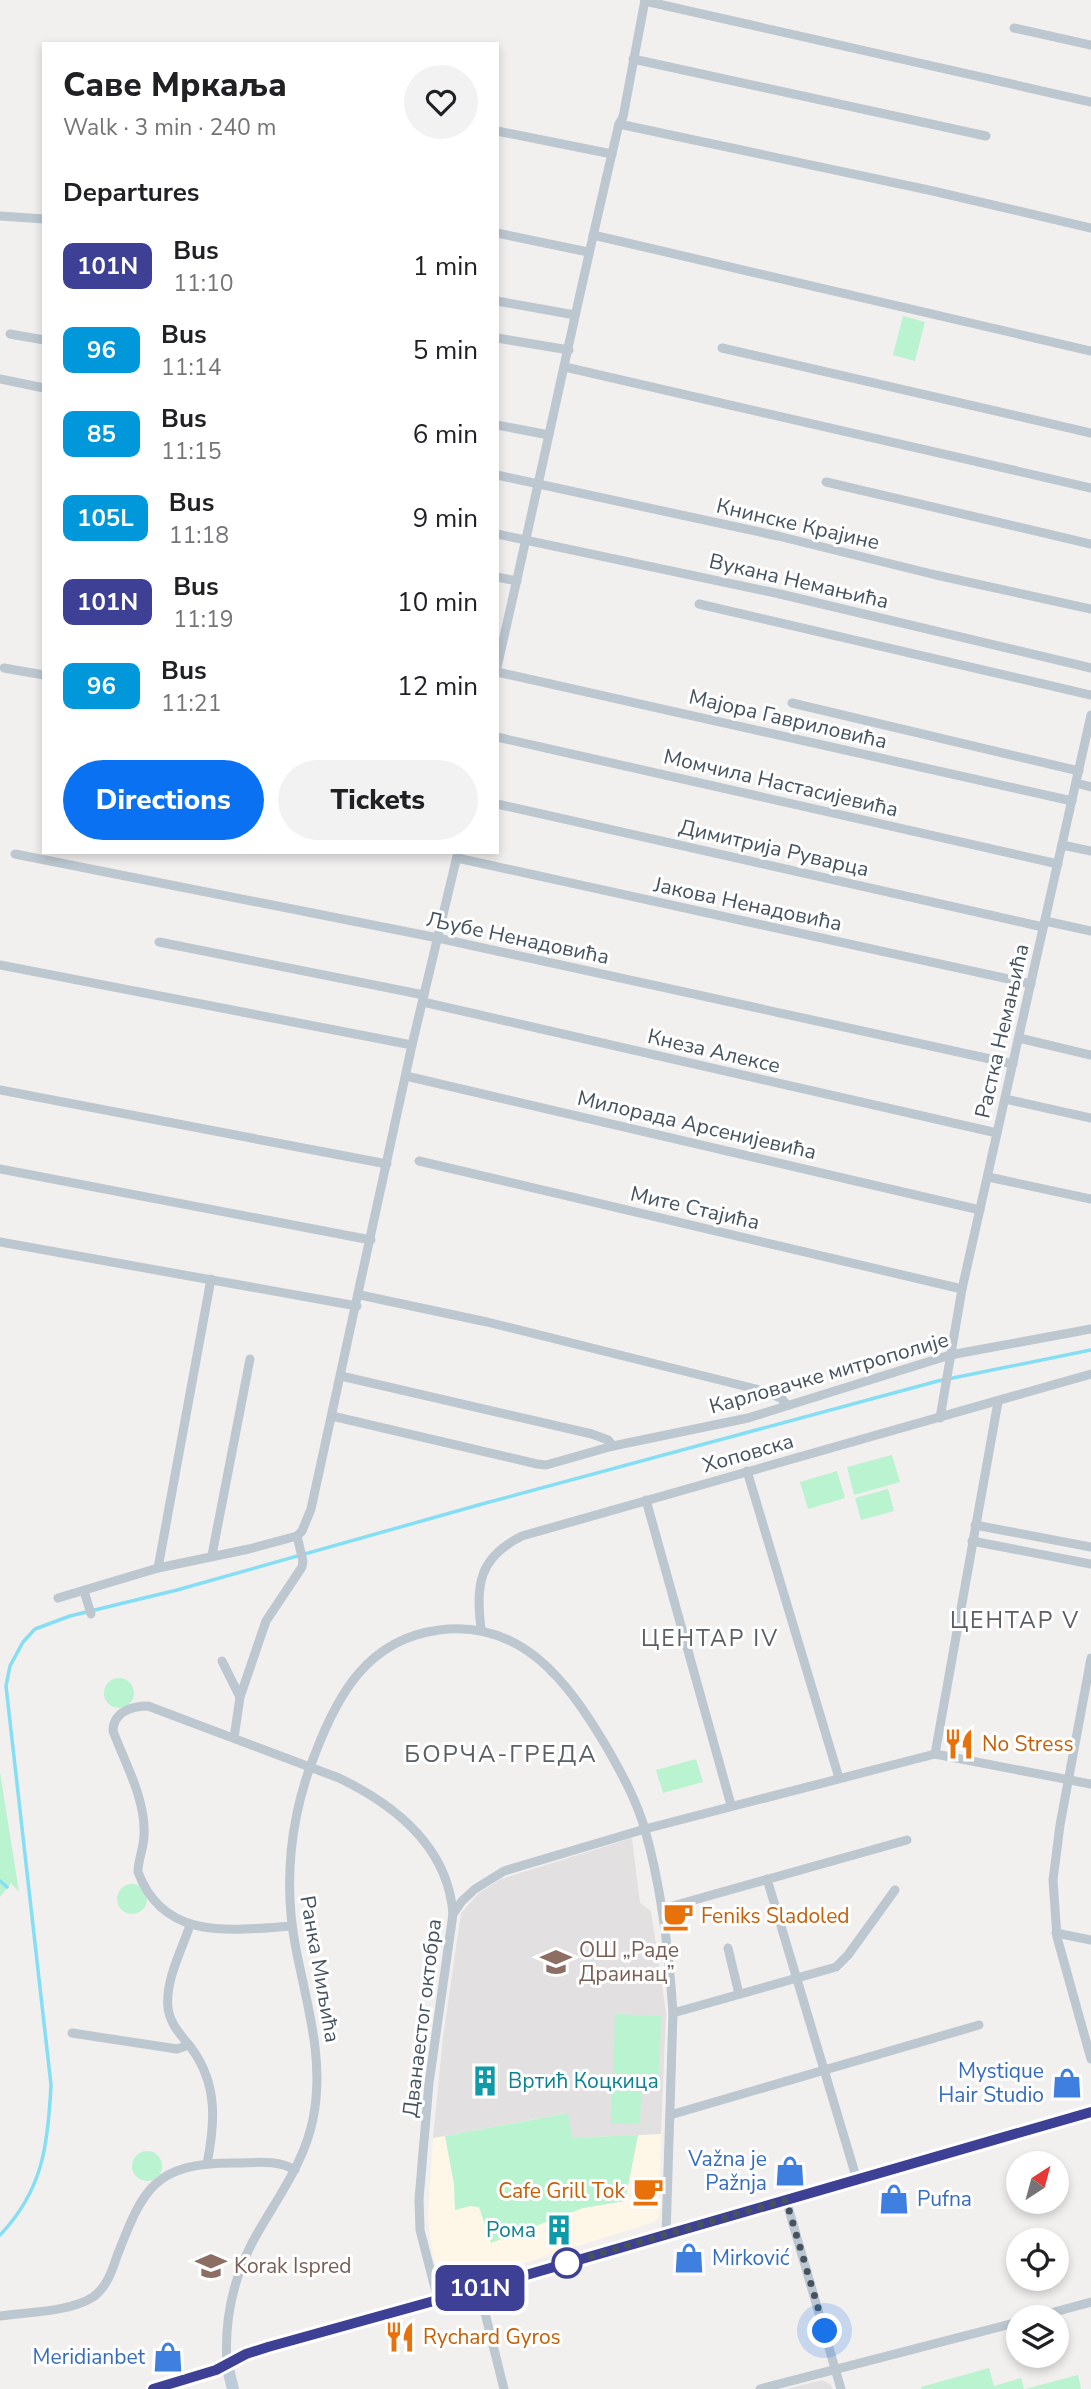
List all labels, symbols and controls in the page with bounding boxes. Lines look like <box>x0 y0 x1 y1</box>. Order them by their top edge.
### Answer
text: Саве Мркаља <box>63 63 287 108</box>
button: heart <box>404 65 478 139</box>
text: Walk · 3 min · 240 m <box>63 112 276 143</box>
text: Departures <box>63 175 199 210</box>
text: Bus <box>173 233 219 268</box>
text: 1 min <box>413 249 478 284</box>
text: 101N <box>77 250 138 282</box>
text: 11:10 <box>173 268 234 299</box>
text: Bus <box>161 317 207 352</box>
text: 5 min <box>413 333 478 368</box>
text: 96 <box>87 334 116 366</box>
text: 11:14 <box>161 352 221 383</box>
text: Bus <box>161 401 207 436</box>
text: 6 min <box>413 417 478 452</box>
text: 85 <box>87 418 116 450</box>
text: 11:15 <box>161 436 221 467</box>
text: Bus <box>169 485 214 520</box>
street label: Книнске Крајине <box>714 492 882 556</box>
text: 9 min <box>413 501 478 536</box>
text: 105L <box>77 502 134 534</box>
text: 11:18 <box>169 520 229 551</box>
street label: Вукана Немањића <box>707 547 891 615</box>
text: Bus <box>173 569 219 604</box>
text: 10 min <box>397 585 478 620</box>
text: 101N <box>77 586 138 618</box>
text: 11:19 <box>173 604 234 635</box>
text: Bus <box>161 653 207 688</box>
text: 12 min <box>397 669 478 704</box>
text: 96 <box>87 670 116 702</box>
street label: Мајора Гавриловића <box>686 683 890 755</box>
text: 11:21 <box>161 688 221 719</box>
street label: Момчила Настасијевића <box>661 742 901 824</box>
button: Directions <box>63 760 264 840</box>
button: Tickets <box>278 760 478 840</box>
street label: Димитрија Руварца <box>676 813 872 883</box>
street label: Јакова Ненадовића <box>650 870 845 938</box>
street label: Љубе Ненадовића <box>424 905 612 971</box>
street label: Растка Немањића <box>968 941 1036 1121</box>
street label: Кнеза Алексе <box>645 1022 783 1080</box>
street label: Милорада Арсенијевића <box>575 1084 819 1166</box>
street label: Мите Стајића <box>628 1180 762 1236</box>
street label: Карловачке митрополије <box>706 1325 952 1421</box>
street label: Хоповска <box>699 1427 797 1479</box>
district label: ЦЕНТАР V <box>950 1605 1080 1636</box>
district label: ЦЕНТАР IV <box>641 1623 779 1654</box>
restaurant icon: No Stress <box>942 1727 976 1761</box>
place label: No Stress <box>982 1730 1074 1758</box>
district label: БОРЧА-ГРЕДА <box>404 1738 598 1770</box>
street label: Ранка Миљића <box>293 1893 347 2045</box>
cafe icon: Feniks Sladoled <box>661 1899 695 1933</box>
place label: Feniks Sladoled <box>701 1902 850 1930</box>
street label: Дванаестог октобра <box>396 1917 448 2119</box>
place label: ОШ „Раде Драинац” <box>579 1936 679 1988</box>
school or university icon: ОШ „Раде Драинац” <box>539 1945 573 1979</box>
place label: Mystique Hair Studio <box>938 2057 1044 2109</box>
building icon: Вртић Коцкица <box>468 2064 502 2098</box>
shop icon: Mystique Hair Studio <box>1050 2066 1084 2100</box>
place label: Вртић Коцкица <box>508 2067 659 2095</box>
place label: Važna je Pažnja <box>687 2145 767 2197</box>
north arrow <box>1006 2151 1069 2214</box>
map controls <box>1006 2151 1069 2368</box>
shop icon: Važna je Pažnja <box>773 2154 807 2188</box>
cafe icon: Cafe Grill Tok <box>631 2174 665 2208</box>
place label: Cafe Grill Tok <box>498 2177 625 2205</box>
shop icon: Pufna <box>877 2182 911 2216</box>
place label: Pufna <box>917 2185 972 2213</box>
building icon: Рома <box>542 2213 576 2247</box>
place label: Рома <box>486 2216 536 2244</box>
button: locate <box>1006 2228 1069 2291</box>
shop icon: Mirković <box>672 2241 706 2275</box>
place label: Mirković <box>712 2244 790 2272</box>
unlabelled marker <box>552 2248 582 2278</box>
school or university icon: Korak Ispred <box>194 2249 228 2283</box>
place label: Korak Ispred <box>234 2252 352 2280</box>
line badge: 101N <box>431 2265 529 2311</box>
text: 101N <box>449 2272 511 2304</box>
button: layers <box>1006 2305 1069 2368</box>
your location <box>807 2313 842 2348</box>
restaurant icon: Rychard Gyros <box>383 2320 417 2354</box>
place label: Rychard Gyros <box>423 2323 561 2351</box>
shop icon: Meridianbet <box>151 2340 185 2374</box>
place label: Meridianbet <box>33 2343 146 2371</box>

